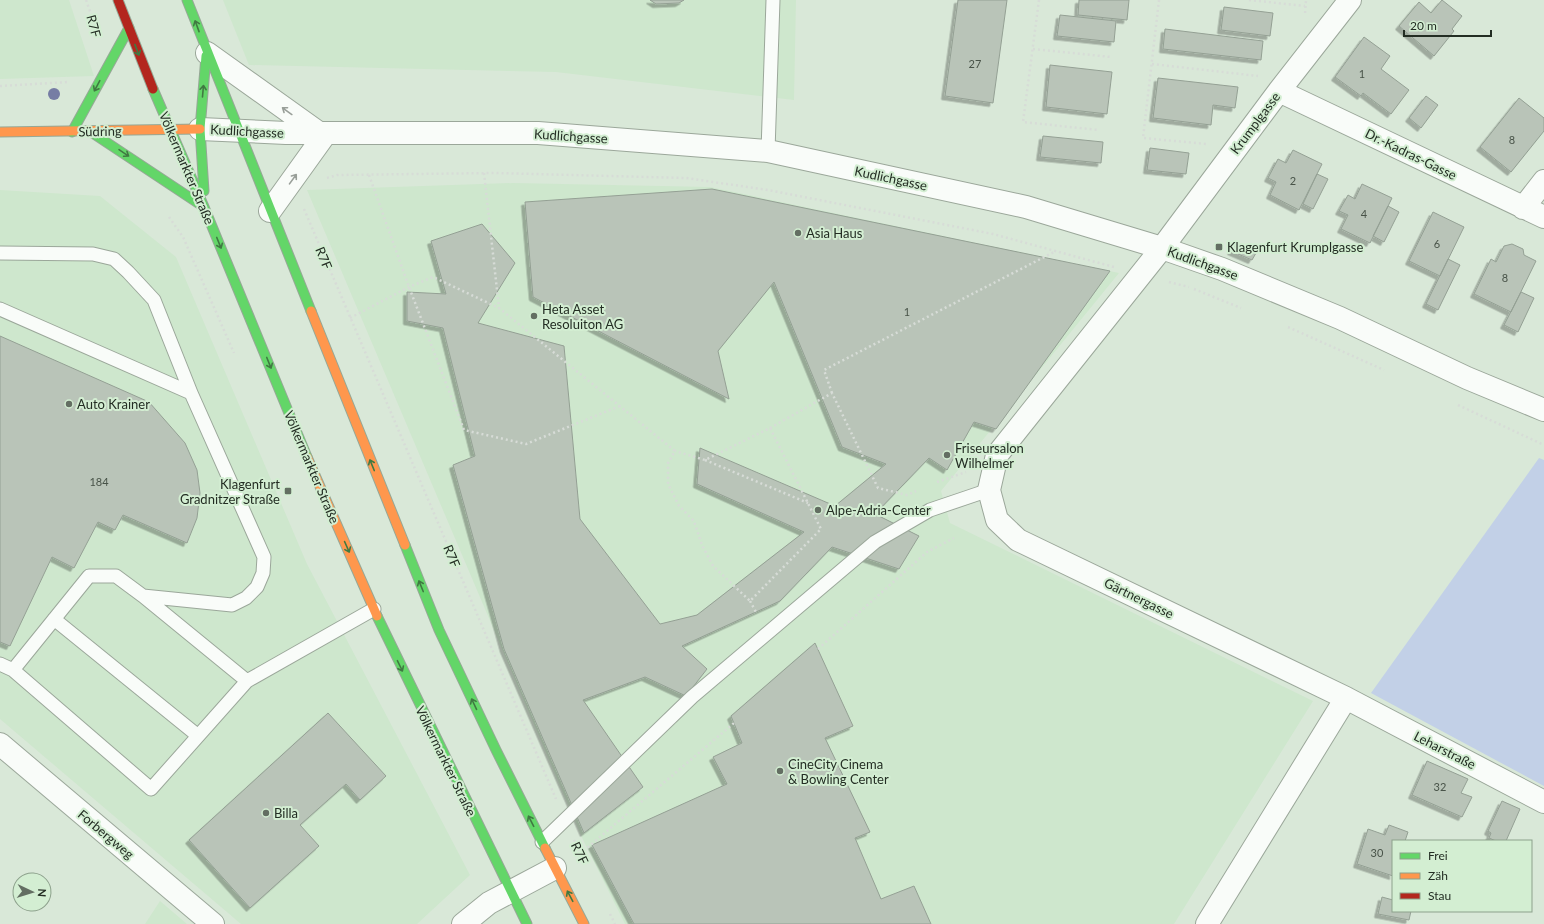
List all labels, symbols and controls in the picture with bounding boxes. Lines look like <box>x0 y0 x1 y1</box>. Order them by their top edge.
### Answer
scale bar <box>1404 12 1491 38</box>
street label: R7F <box>83 13 105 39</box>
text: 20 m <box>1410 18 1437 33</box>
one-way arrow <box>193 20 200 33</box>
one-way arrow <box>133 43 141 55</box>
house number: 27 <box>969 57 981 70</box>
house number: 1 <box>1359 67 1365 80</box>
one-way arrow <box>92 80 100 92</box>
one-way arrow <box>200 85 207 98</box>
street label: Krumplgasse <box>1227 89 1283 157</box>
one-way arrow <box>282 106 293 115</box>
street label: Völkermarkter Straße <box>156 109 218 227</box>
street label: Kudlichgasse <box>210 121 284 141</box>
street label: Südring <box>78 123 122 139</box>
street label: Kudlichgasse <box>534 125 608 147</box>
street label: Dr.-Kadras-Gasse <box>1363 125 1459 183</box>
house number: 8 <box>1509 133 1515 146</box>
one-way arrow <box>118 149 129 157</box>
street label: Kudlichgasse <box>853 163 929 194</box>
one-way arrow <box>289 174 297 185</box>
house number: 2 <box>1290 174 1296 187</box>
house number: 4 <box>1361 207 1368 220</box>
place label: Asia Haus <box>806 225 863 241</box>
marker: Asia Haus <box>793 228 803 238</box>
one-way arrow <box>216 236 224 248</box>
house number: 6 <box>1434 237 1440 250</box>
place label: Klagenfurt Krumplgasse <box>1227 239 1363 255</box>
marker: Klagenfurt Krumplgasse <box>1214 242 1224 252</box>
street label: Kudlichgasse <box>1166 243 1241 283</box>
street label: R7F <box>312 244 336 272</box>
house number: 8 <box>1502 271 1508 284</box>
place label: Heta Asset Resoluiton AG <box>542 301 623 332</box>
house number: 1 <box>904 305 910 318</box>
marker: Heta Asset Resoluiton AG <box>529 311 539 321</box>
one-way arrow <box>266 357 273 369</box>
place label: Auto Krainer <box>77 396 150 412</box>
marker: Auto Krainer <box>64 399 74 409</box>
street label: Völkermarkter Straße <box>281 408 343 526</box>
place label: Friseursalon Wilhelmer <box>955 440 1024 471</box>
marker: Friseursalon Wilhelmer <box>942 450 952 460</box>
one-way arrow <box>368 459 376 471</box>
house number: 184 <box>89 475 109 488</box>
place label: Klagenfurt Gradnitzer Straße <box>180 476 280 507</box>
marker: Klagenfurt Gradnitzer Straße <box>283 486 293 496</box>
place label: Alpe-Adria-Center <box>826 502 931 518</box>
marker: Alpe-Adria-Center <box>813 505 823 515</box>
one-way arrow <box>344 541 351 553</box>
street label: R7F <box>440 542 464 570</box>
street label: Gärtnergasse <box>1102 574 1176 622</box>
one-way arrow <box>416 580 424 592</box>
one-way arrow <box>397 659 404 671</box>
one-way arrow <box>470 699 477 711</box>
street label: Völkermarkter Straße <box>412 703 480 819</box>
street label: Leharstraße <box>1411 728 1479 772</box>
place label: CineCity Cinema & Bowling Center <box>788 756 889 787</box>
marker: CineCity Cinema & Bowling Center <box>775 766 785 776</box>
house number: 32 <box>1434 780 1446 793</box>
place label: Billa <box>274 805 298 821</box>
street label: Forbergweg <box>75 806 137 862</box>
marker: Billa <box>261 808 271 818</box>
one-way arrow <box>527 815 534 827</box>
street label: R7F <box>568 839 592 867</box>
legend <box>1392 840 1532 912</box>
house number: 30 <box>1371 846 1384 859</box>
text: Frei <box>1428 848 1448 863</box>
text: Zäh <box>1428 868 1448 883</box>
north arrow <box>12 872 52 912</box>
text: N <box>36 888 49 897</box>
text: Stau <box>1428 888 1451 903</box>
one-way arrow <box>565 890 573 902</box>

